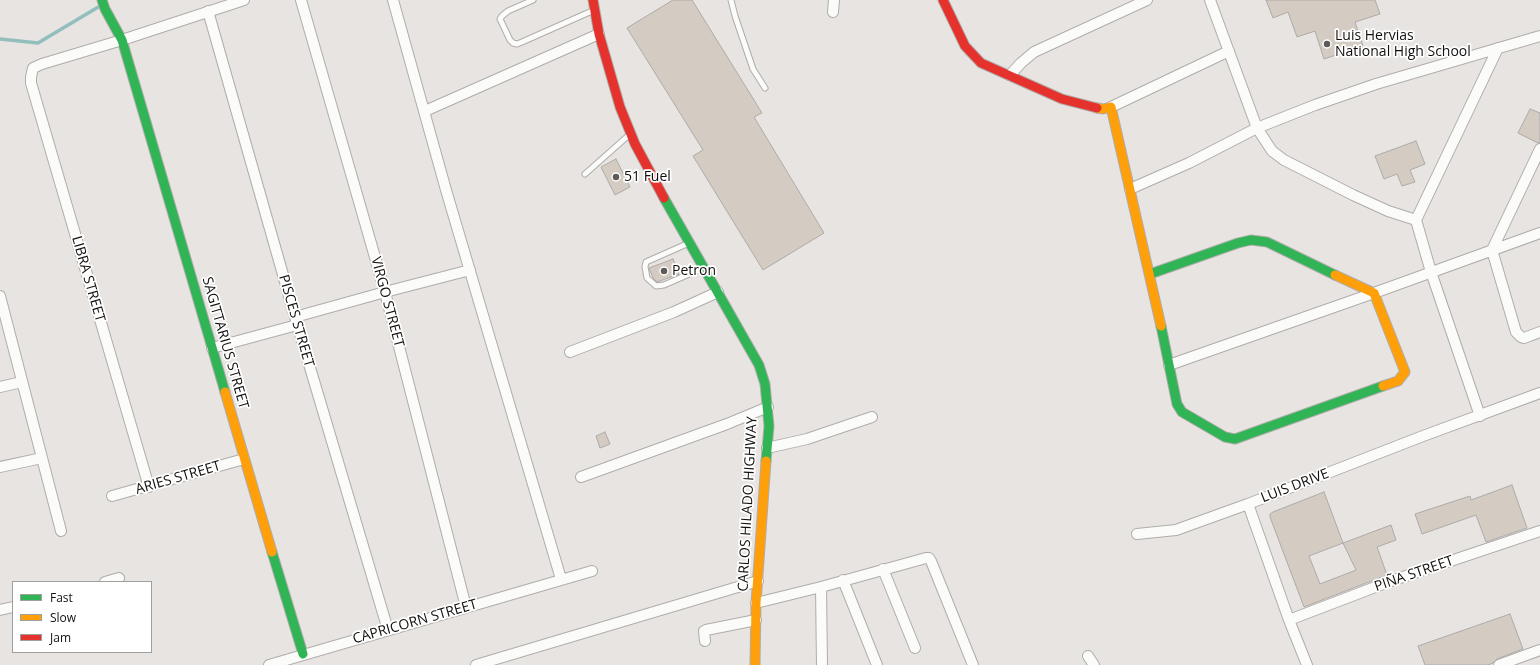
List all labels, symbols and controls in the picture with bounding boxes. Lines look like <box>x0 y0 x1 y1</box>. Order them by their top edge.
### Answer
place label: Luis Hervias National High School <box>1335 28 1471 60</box>
marker: Luis Hervias National High School <box>1322 39 1332 49</box>
place label: 51 Fuel <box>624 169 671 185</box>
marker: 51 Fuel <box>611 172 621 182</box>
street label: LIBRA STREET <box>68 234 108 324</box>
street label: VIRGO STREET <box>367 255 407 349</box>
place label: Petron <box>672 263 716 279</box>
marker: Petron <box>659 266 669 276</box>
street label: PISCES STREET <box>275 273 317 369</box>
street label: SAGITTARIUS STREET <box>198 275 252 411</box>
street label: CARLOS HILADO HIGHWAY <box>735 416 761 592</box>
street label: ARIES STREET <box>133 458 223 498</box>
street label: LUIS DRIVE <box>1259 465 1331 507</box>
street label: PIÑA STREET <box>1372 553 1456 595</box>
legend <box>12 581 152 653</box>
text: Fast <box>50 589 73 606</box>
street label: CAPRICORN STREET <box>351 596 479 648</box>
text: Slow <box>50 609 76 626</box>
text: Jam <box>50 629 71 646</box>

